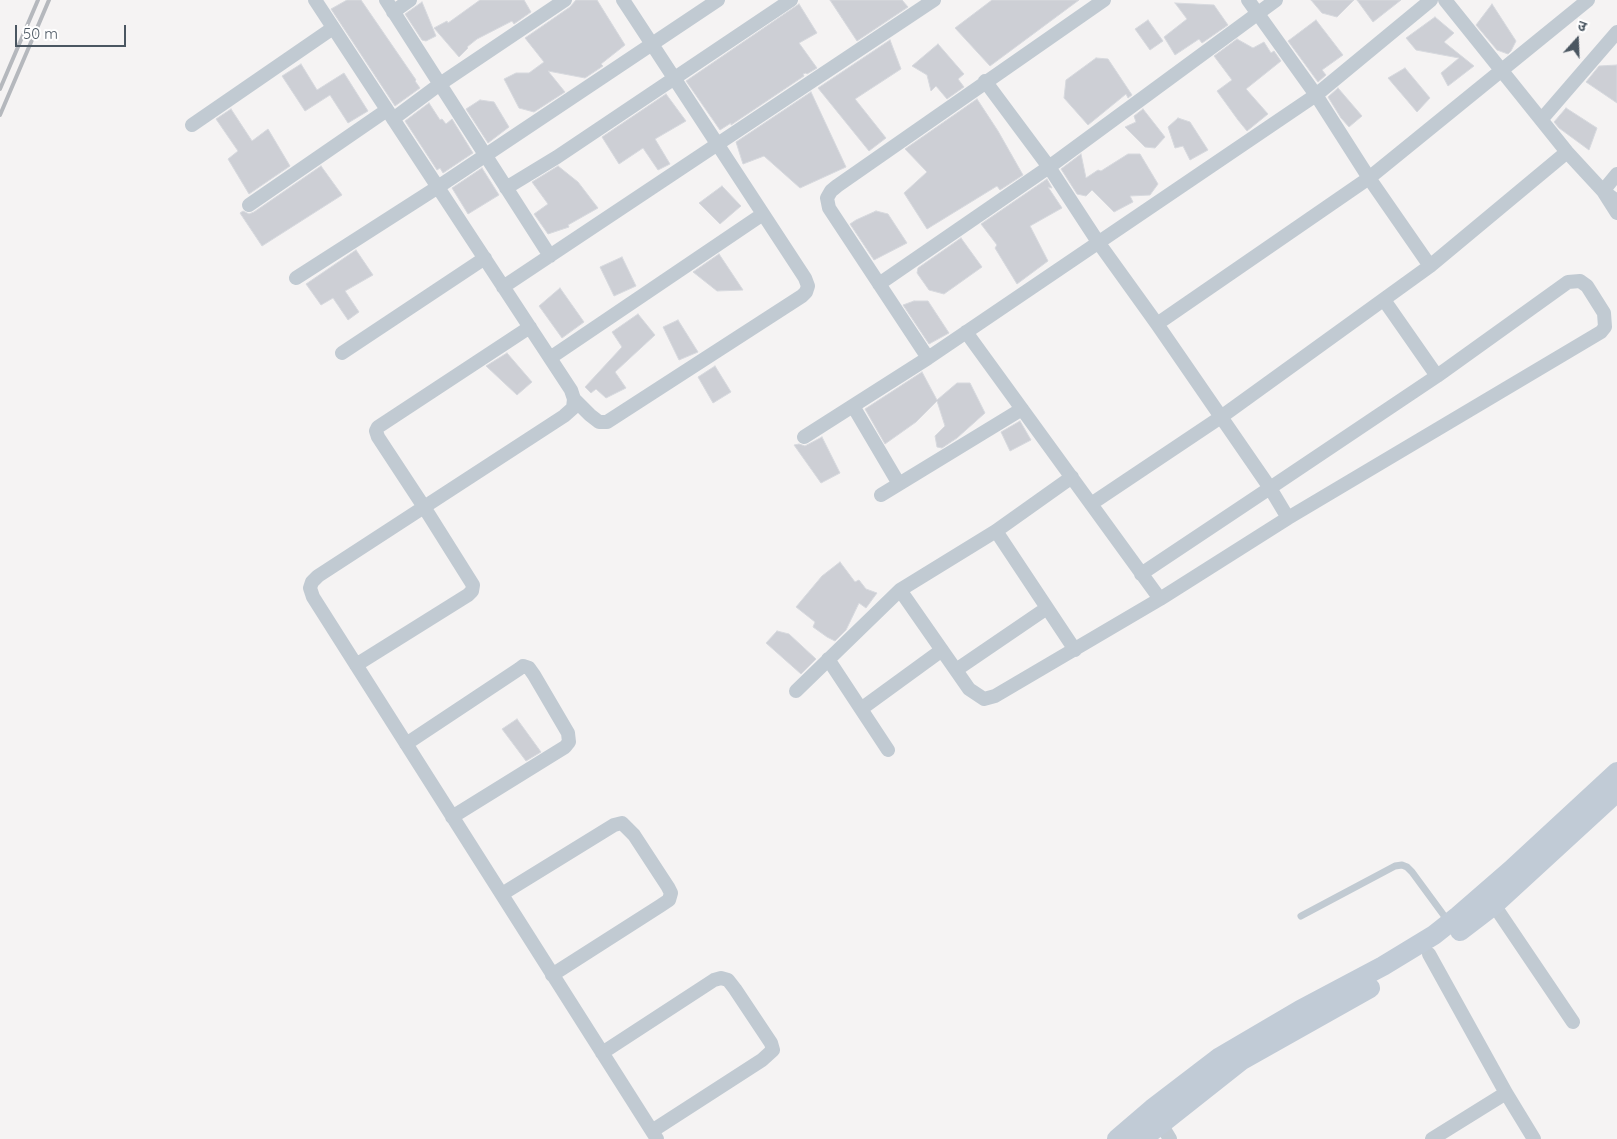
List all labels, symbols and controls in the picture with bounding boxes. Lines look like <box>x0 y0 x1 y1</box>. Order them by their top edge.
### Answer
scale bar <box>18 15 129 47</box>
north arrow <box>1552 15 1602 65</box>
text: उ <box>1575 16 1589 36</box>
text: 50 m <box>23 24 58 43</box>

